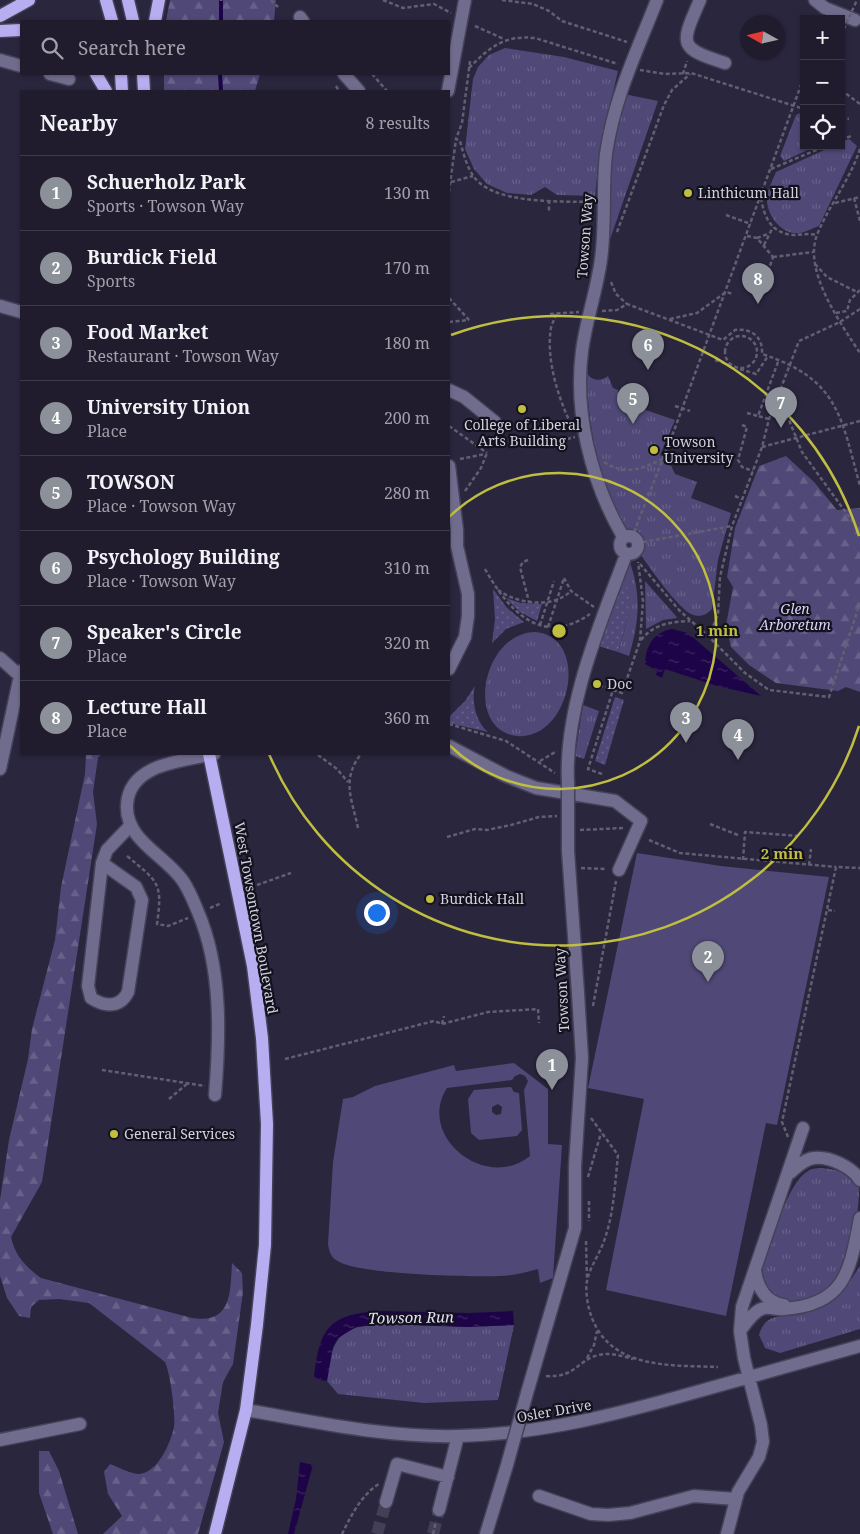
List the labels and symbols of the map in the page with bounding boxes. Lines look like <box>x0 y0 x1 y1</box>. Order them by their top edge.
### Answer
north arrow <box>740 15 785 60</box>
place label: Linthicum Hall <box>698 183 800 202</box>
marker: Linthicum Hall <box>682 187 694 199</box>
street label: Towson Way <box>572 193 597 279</box>
pin: 8 <box>742 263 774 304</box>
pin: 6 <box>632 329 664 370</box>
pin: 5 <box>617 383 649 424</box>
pin: 7 <box>765 387 797 428</box>
marker: College of Liberal Arts Building <box>516 403 528 415</box>
place label: College of Liberal Arts Building <box>464 415 581 450</box>
place label: Towson University <box>664 432 733 467</box>
marker: Towson University <box>648 444 660 456</box>
park label: Glen Arboretum <box>758 599 831 634</box>
text: 1 min <box>696 620 738 640</box>
centre of rings <box>550 622 568 640</box>
place label: Doc <box>607 674 632 693</box>
marker: Doc <box>591 678 603 690</box>
pin: 3 <box>670 702 702 743</box>
pin: 4 <box>722 719 754 760</box>
street label: West Towsontown Boulevard <box>230 820 283 1016</box>
text: 2 min <box>761 843 803 863</box>
place label: Burdick Hall <box>440 889 525 908</box>
marker: Burdick Hall <box>424 893 436 905</box>
your location <box>364 900 390 926</box>
pin: 2 <box>692 941 724 982</box>
street label: Towson Way <box>550 947 573 1033</box>
pin: 1 <box>536 1049 568 1090</box>
place label: General Services <box>124 1124 235 1143</box>
marker: General Services <box>108 1128 120 1140</box>
water label: Towson Run <box>368 1306 454 1328</box>
street label: Osler Drive <box>515 1395 593 1426</box>

